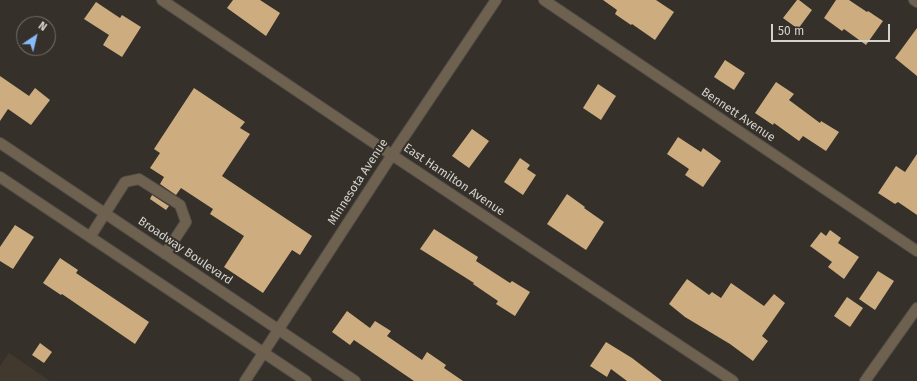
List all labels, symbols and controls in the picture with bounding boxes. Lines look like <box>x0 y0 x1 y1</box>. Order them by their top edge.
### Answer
north arrow <box>16 16 56 56</box>
scale bar <box>773 16 892 42</box>
text: N <box>36 19 49 34</box>
text: 50 m <box>778 24 804 38</box>
street label: Bennett Avenue <box>698 85 778 145</box>
street label: Minnesota Avenue <box>325 136 391 228</box>
street label: East Hamilton Avenue <box>401 141 507 219</box>
street label: Broadway Boulevard <box>135 214 235 288</box>

